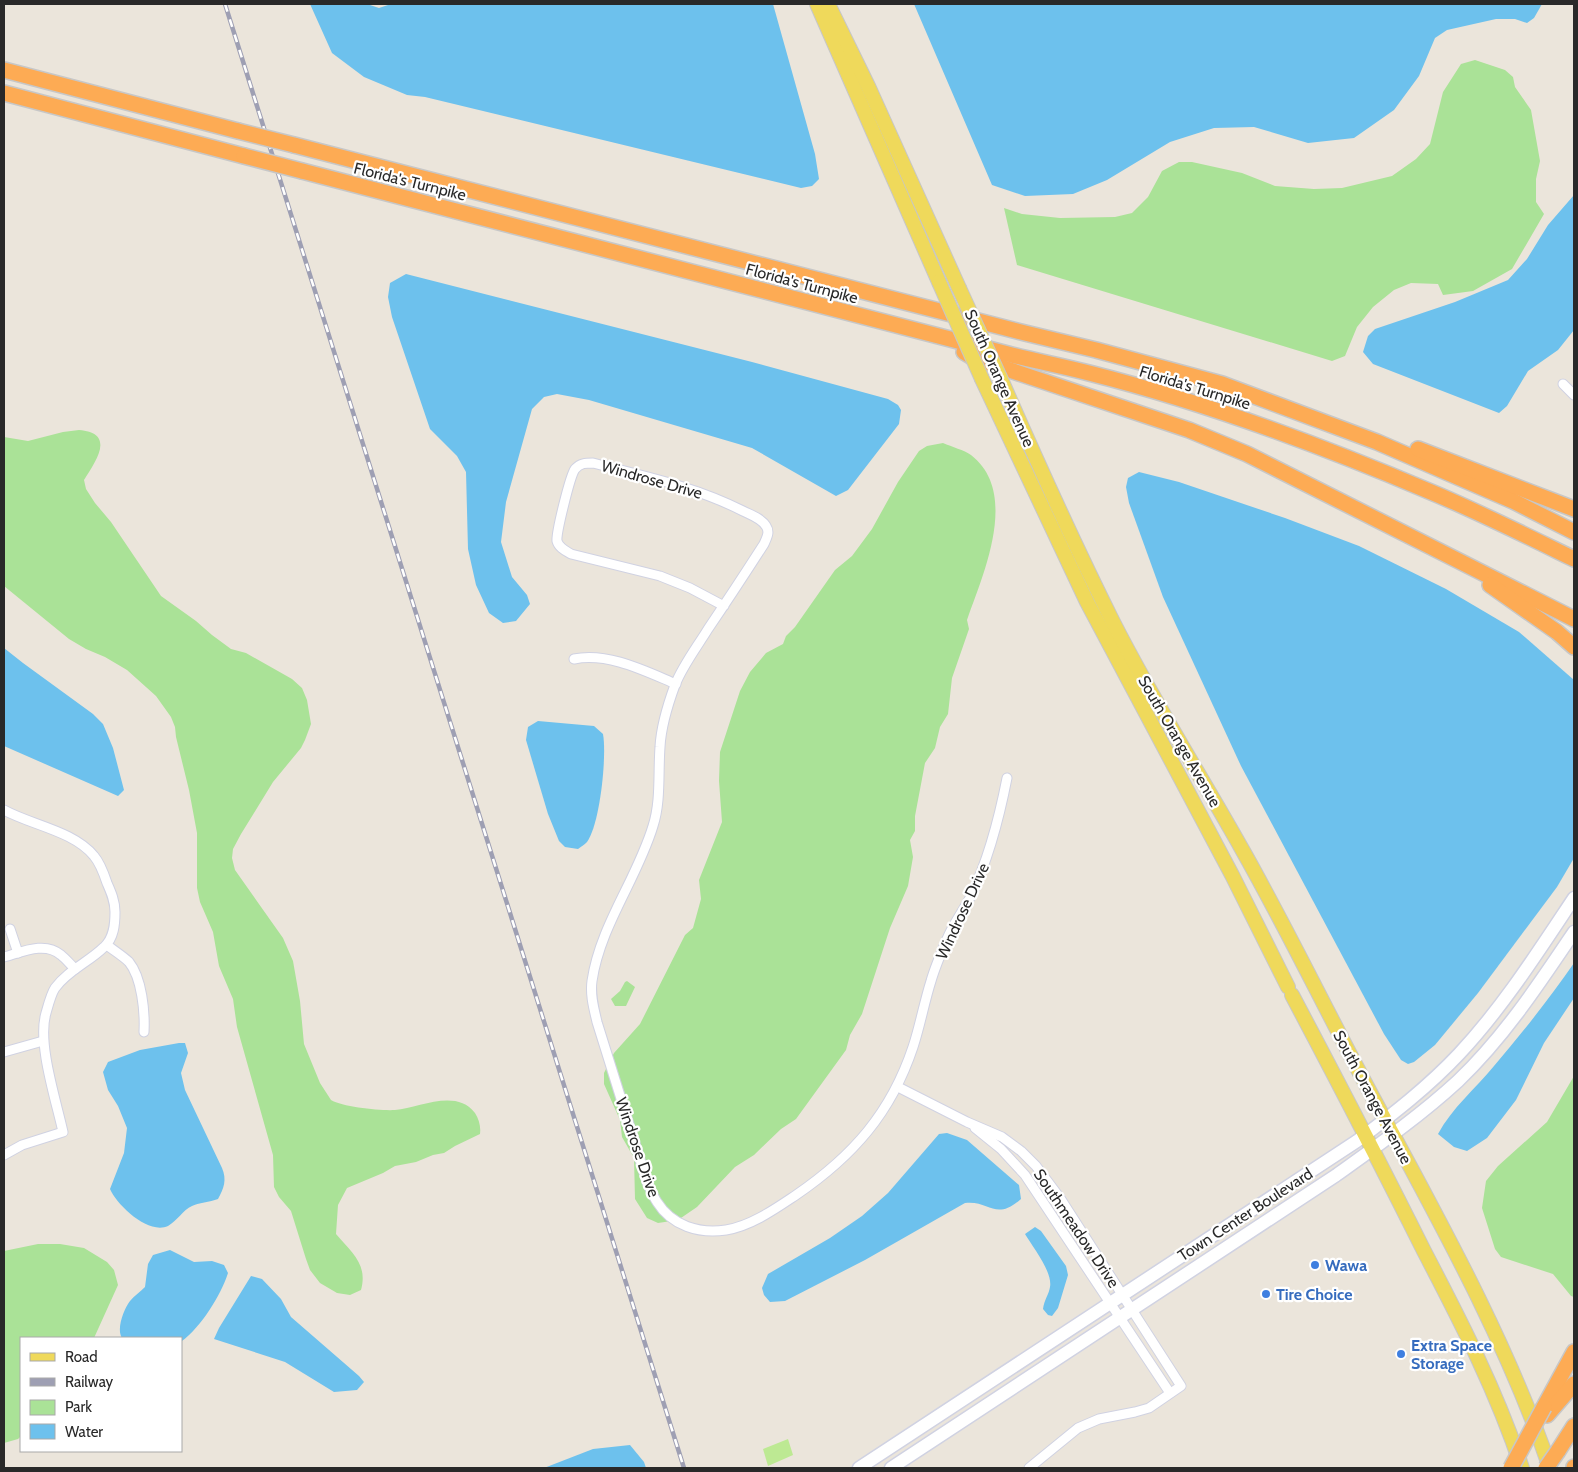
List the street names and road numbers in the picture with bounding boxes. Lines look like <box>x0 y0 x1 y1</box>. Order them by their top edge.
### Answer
street label: Florida's Turnpike <box>352 158 468 205</box>
street label: Florida's Turnpike <box>744 259 860 308</box>
street label: South Orange Avenue <box>961 307 1038 450</box>
street label: Florida's Turnpike <box>1137 362 1253 413</box>
street label: Windrose Drive <box>599 456 705 503</box>
street label: South Orange Avenue <box>1134 672 1225 810</box>
street label: Windrose Drive <box>932 860 993 962</box>
street label: South Orange Avenue <box>1329 1027 1416 1167</box>
street label: Windrose Drive <box>612 1095 663 1200</box>
street label: Town Center Boulevard <box>1174 1164 1316 1265</box>
street label: Southmeadow Drive <box>1030 1165 1123 1291</box>

